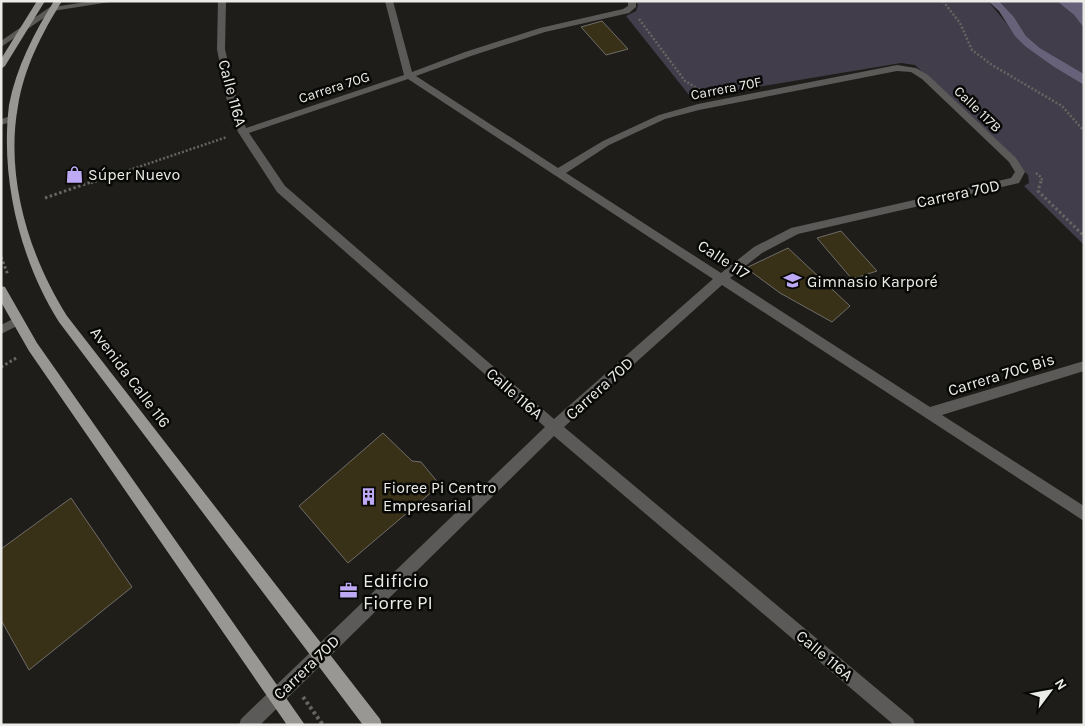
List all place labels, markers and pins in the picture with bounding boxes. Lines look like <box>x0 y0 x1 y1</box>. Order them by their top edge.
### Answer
shop icon: Súper Nuevo <box>64 164 84 184</box>
place label: Súper Nuevo <box>88 165 180 184</box>
school or university icon: Gimnasio Karporé <box>783 271 803 291</box>
place label: Gimnasio Karporé <box>807 272 938 291</box>
place label: Fioree Pi Centro Empresarial <box>383 478 497 515</box>
building icon: Fioree Pi Centro Empresarial <box>359 486 379 506</box>
place label: Edificio Fiorre PI <box>363 570 433 614</box>
office icon: Edificio Fiorre PI <box>339 581 359 601</box>

